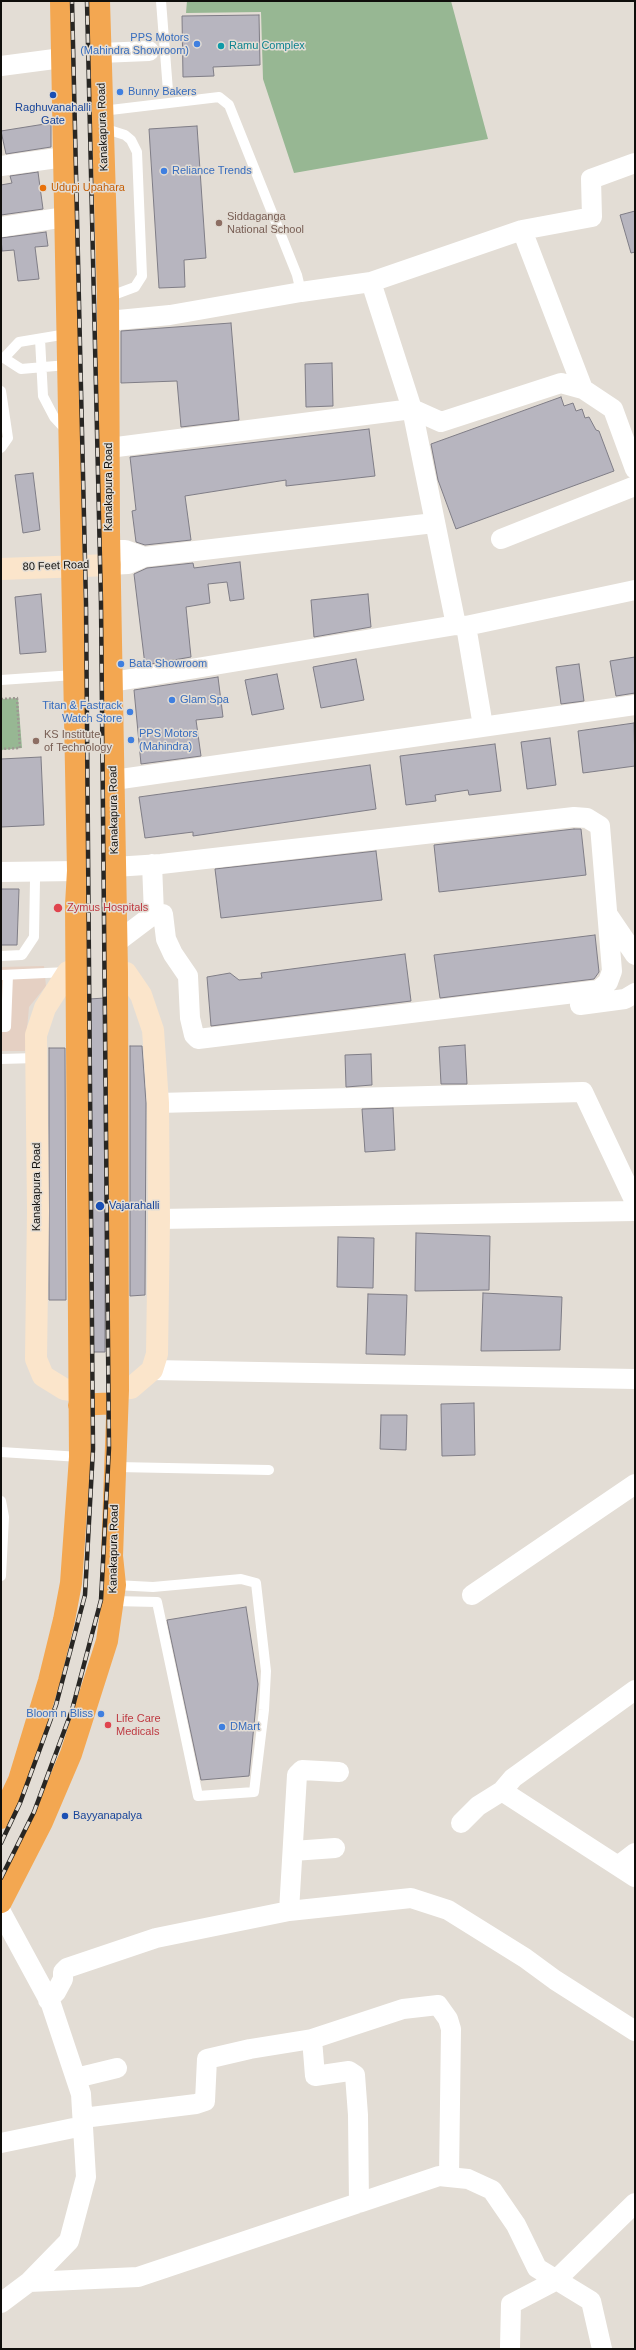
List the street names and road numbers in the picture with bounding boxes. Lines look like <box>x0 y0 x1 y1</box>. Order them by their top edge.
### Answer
street label: Kanakapura Road <box>95 82 111 172</box>
street label: Kanakapura Road <box>102 443 116 531</box>
street label: 80 Feet Road <box>22 558 90 574</box>
street label: Kanakapura Road <box>107 766 121 854</box>
street label: Kanakapura Road <box>30 1143 44 1231</box>
street label: Kanakapura Road <box>107 1505 121 1593</box>

